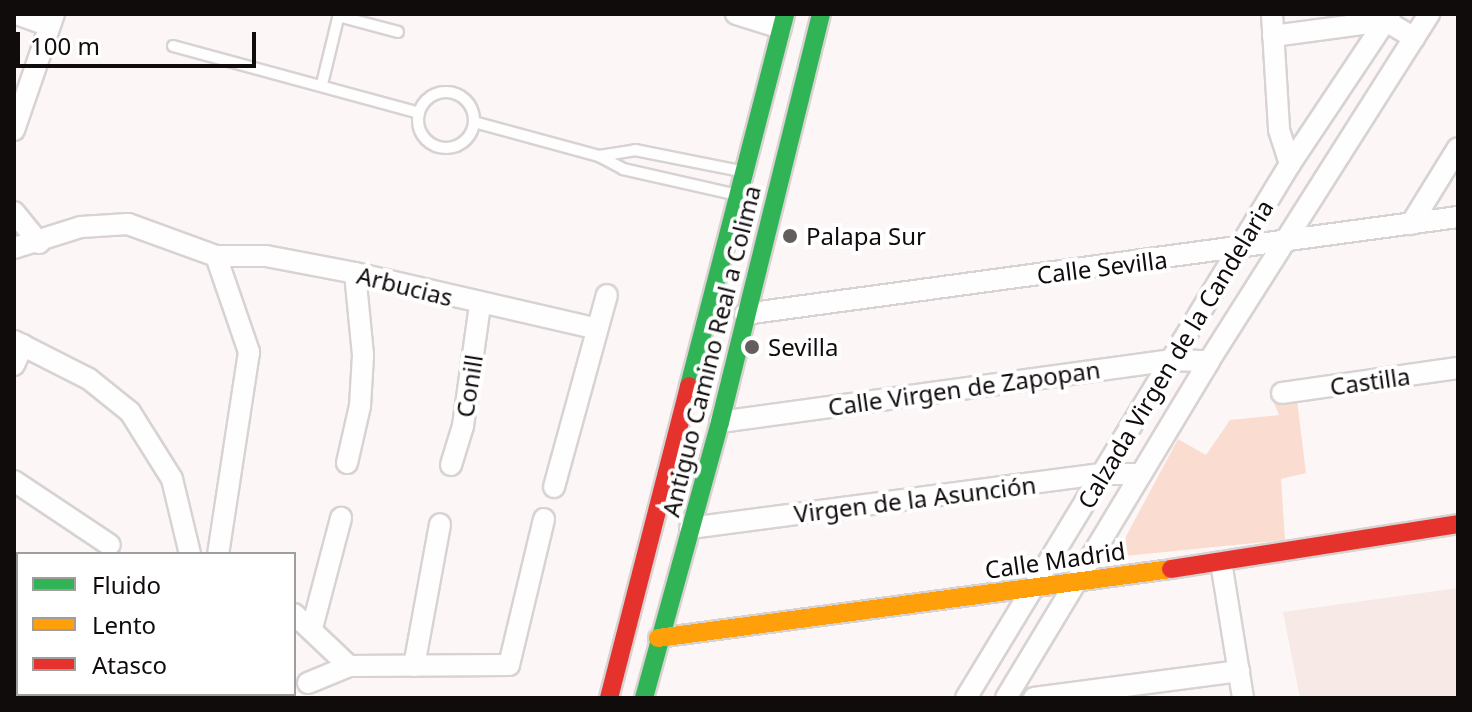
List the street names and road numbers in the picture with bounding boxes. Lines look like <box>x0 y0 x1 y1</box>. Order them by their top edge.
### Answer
street label: Antiguo Camino Real a Colima <box>656 182 766 520</box>
street label: Calzada Virgen de la Candelaria <box>1071 194 1279 514</box>
street label: Calle Sevilla <box>1035 245 1169 289</box>
street label: Arbucias <box>354 260 456 312</box>
street label: Conill <box>450 353 488 419</box>
street label: Calle Virgen de Zapopan <box>826 355 1102 421</box>
street label: Castilla <box>1328 361 1412 401</box>
street label: Virgen de la Asunción <box>792 470 1038 528</box>
street label: Calle Madrid <box>983 536 1127 584</box>

